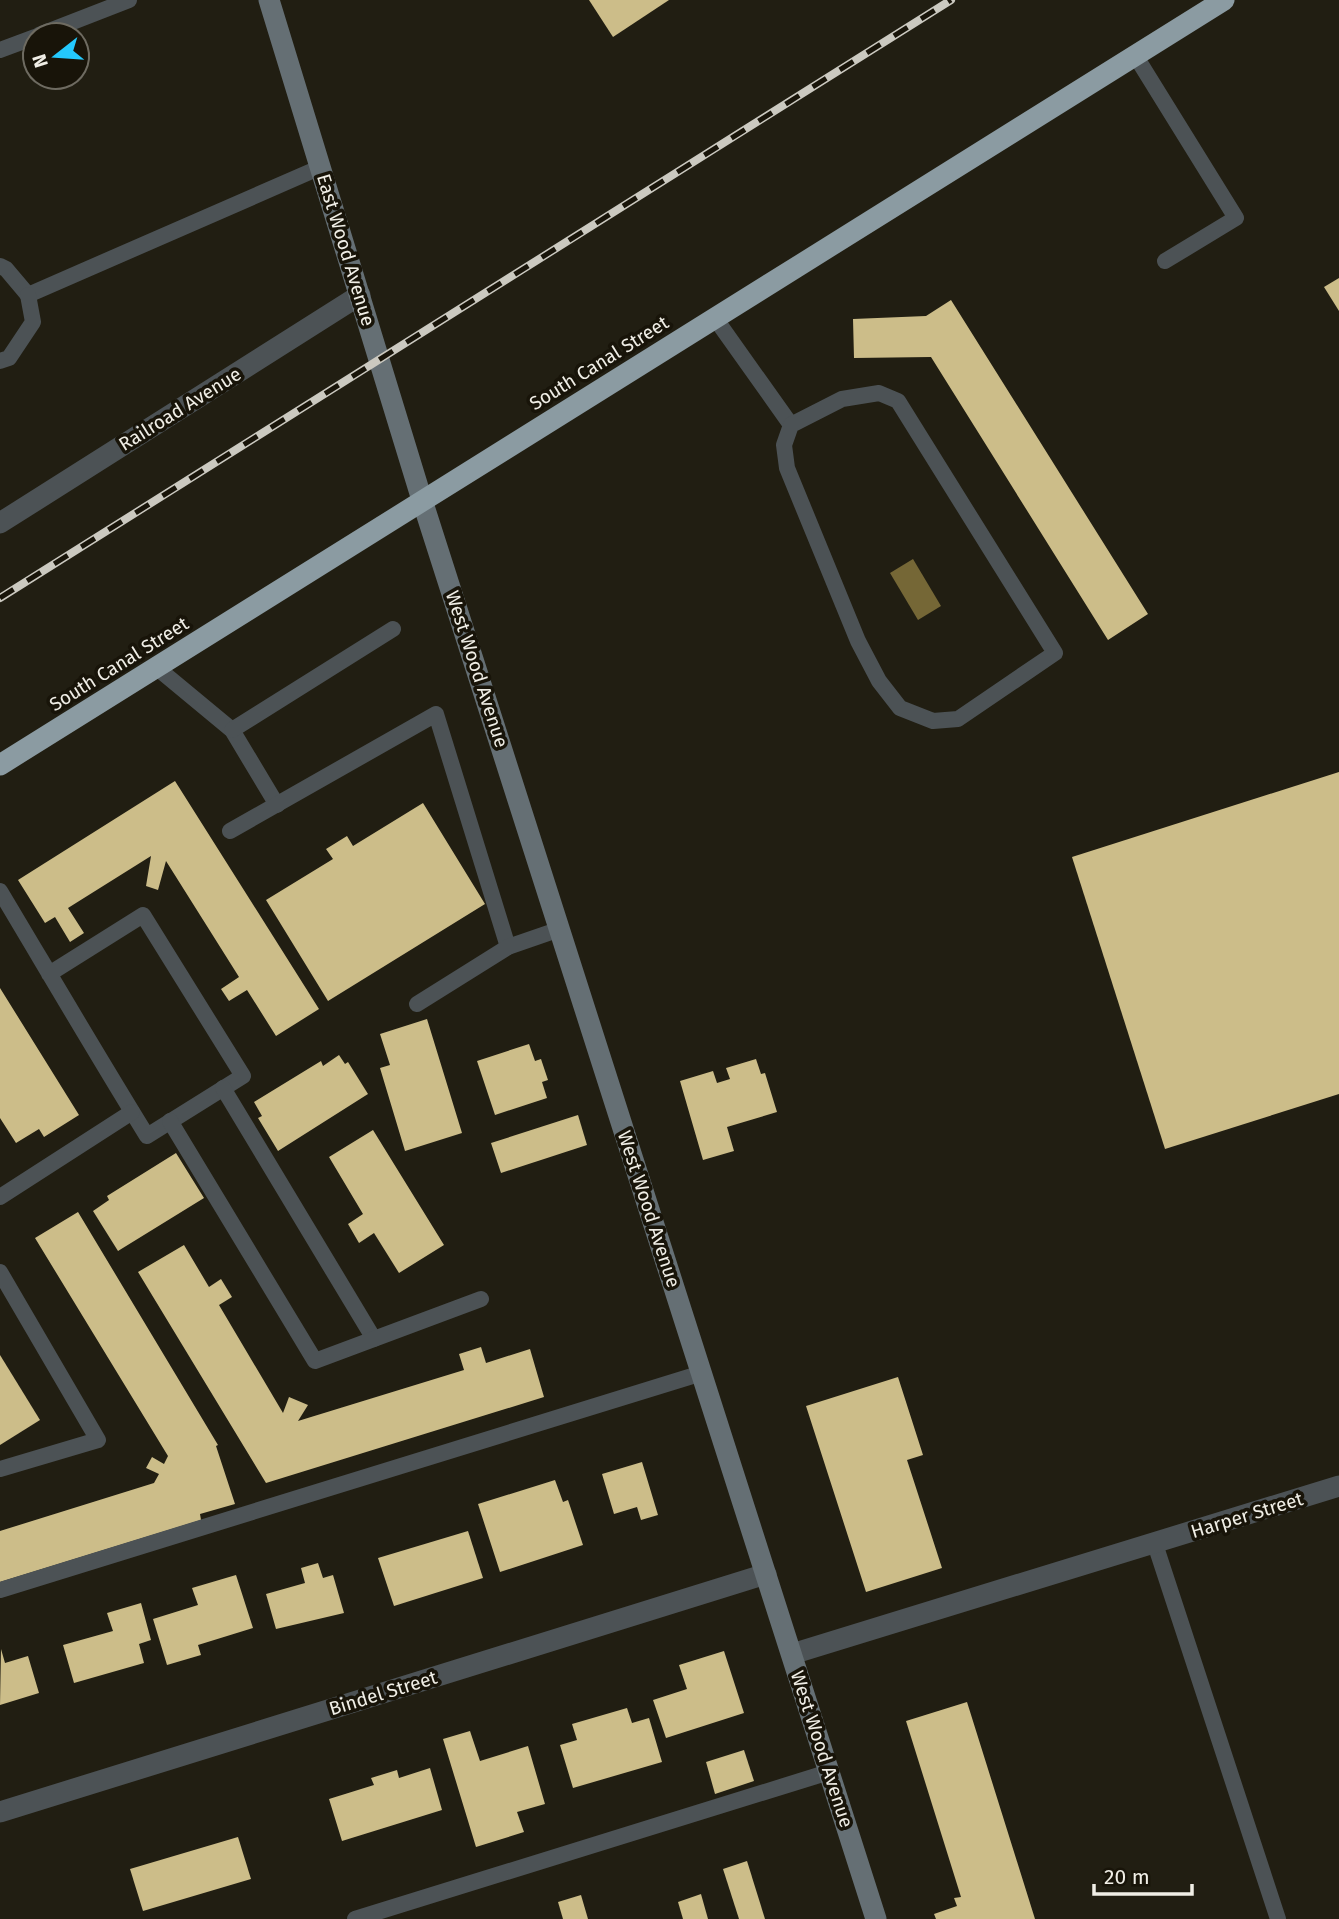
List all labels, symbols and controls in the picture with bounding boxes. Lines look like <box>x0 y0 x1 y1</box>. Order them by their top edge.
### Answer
north arrow <box>21 21 91 91</box>
text: N <box>27 51 53 70</box>
street label: East Wood Avenue <box>312 171 380 329</box>
street label: South Canal Street <box>525 311 673 415</box>
street label: Railroad Avenue <box>115 362 245 456</box>
street label: West Wood Avenue <box>441 588 513 750</box>
street label: South Canal Street <box>45 612 193 716</box>
street label: West Wood Avenue <box>613 1128 685 1290</box>
street label: Harper Street <box>1188 1487 1306 1543</box>
street label: Bindel Street <box>326 1666 440 1720</box>
street label: West Wood Avenue <box>786 1668 858 1830</box>
scale bar <box>1094 1853 1192 1897</box>
text: 20 m <box>1104 1864 1150 1890</box>

